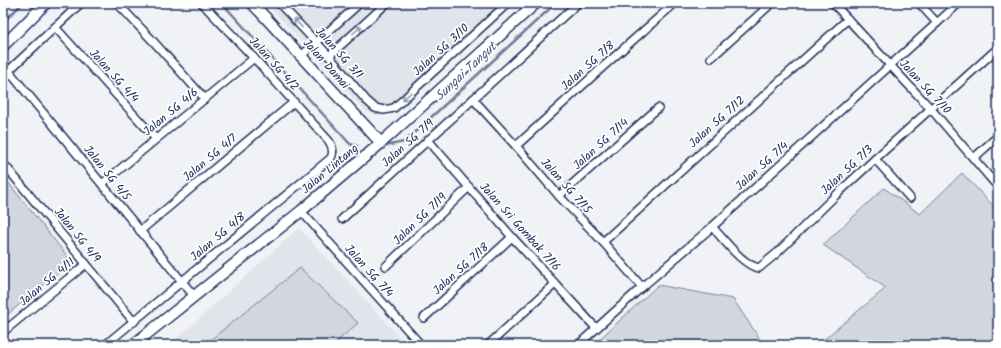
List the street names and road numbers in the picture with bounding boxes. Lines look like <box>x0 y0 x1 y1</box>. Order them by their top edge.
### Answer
street label: Jalan SG 3/10 <box>408 19 474 81</box>
street label: Jalan SG 3/1 <box>310 23 368 83</box>
street label: Jalan SG 4/2 <box>244 33 304 95</box>
street label: Jalan Damai <box>298 34 355 94</box>
street label: Jalan SG 7/8 <box>557 36 620 95</box>
street label: Jalan SG 4/4 <box>85 45 144 108</box>
street label: Jalan SG 7/10 <box>894 55 956 119</box>
street label: Jalan SG 4/6 <box>139 83 203 141</box>
street label: Jalan SG 7/12 <box>685 91 749 153</box>
street label: Jalan SG 7/14 <box>569 113 634 174</box>
street label: Jalan SG 7/9 <box>377 114 439 172</box>
street label: Jalan SG 4/7 <box>179 129 242 186</box>
street label: Jalan SG 7/4 <box>731 137 793 195</box>
street label: Jalan Lintang <box>297 139 363 199</box>
street label: Jalan SG 7/3 <box>816 140 878 200</box>
street label: Jalan SG 4/5 <box>79 141 136 206</box>
street label: Jalan SG 7/15 <box>536 154 597 219</box>
street label: Jalan Sri Gombak 7/16 <box>475 178 565 276</box>
street label: Jalan SG 7/19 <box>389 188 451 250</box>
street label: Jalan SG 4/9 <box>49 203 105 267</box>
street label: Jalan SG 4/8 <box>186 207 251 266</box>
street label: Jalan SG 7/18 <box>429 238 494 300</box>
street label: Jalan SG 7/4 <box>340 240 398 302</box>
street label: Jalan SG 4/11 <box>15 253 79 311</box>

